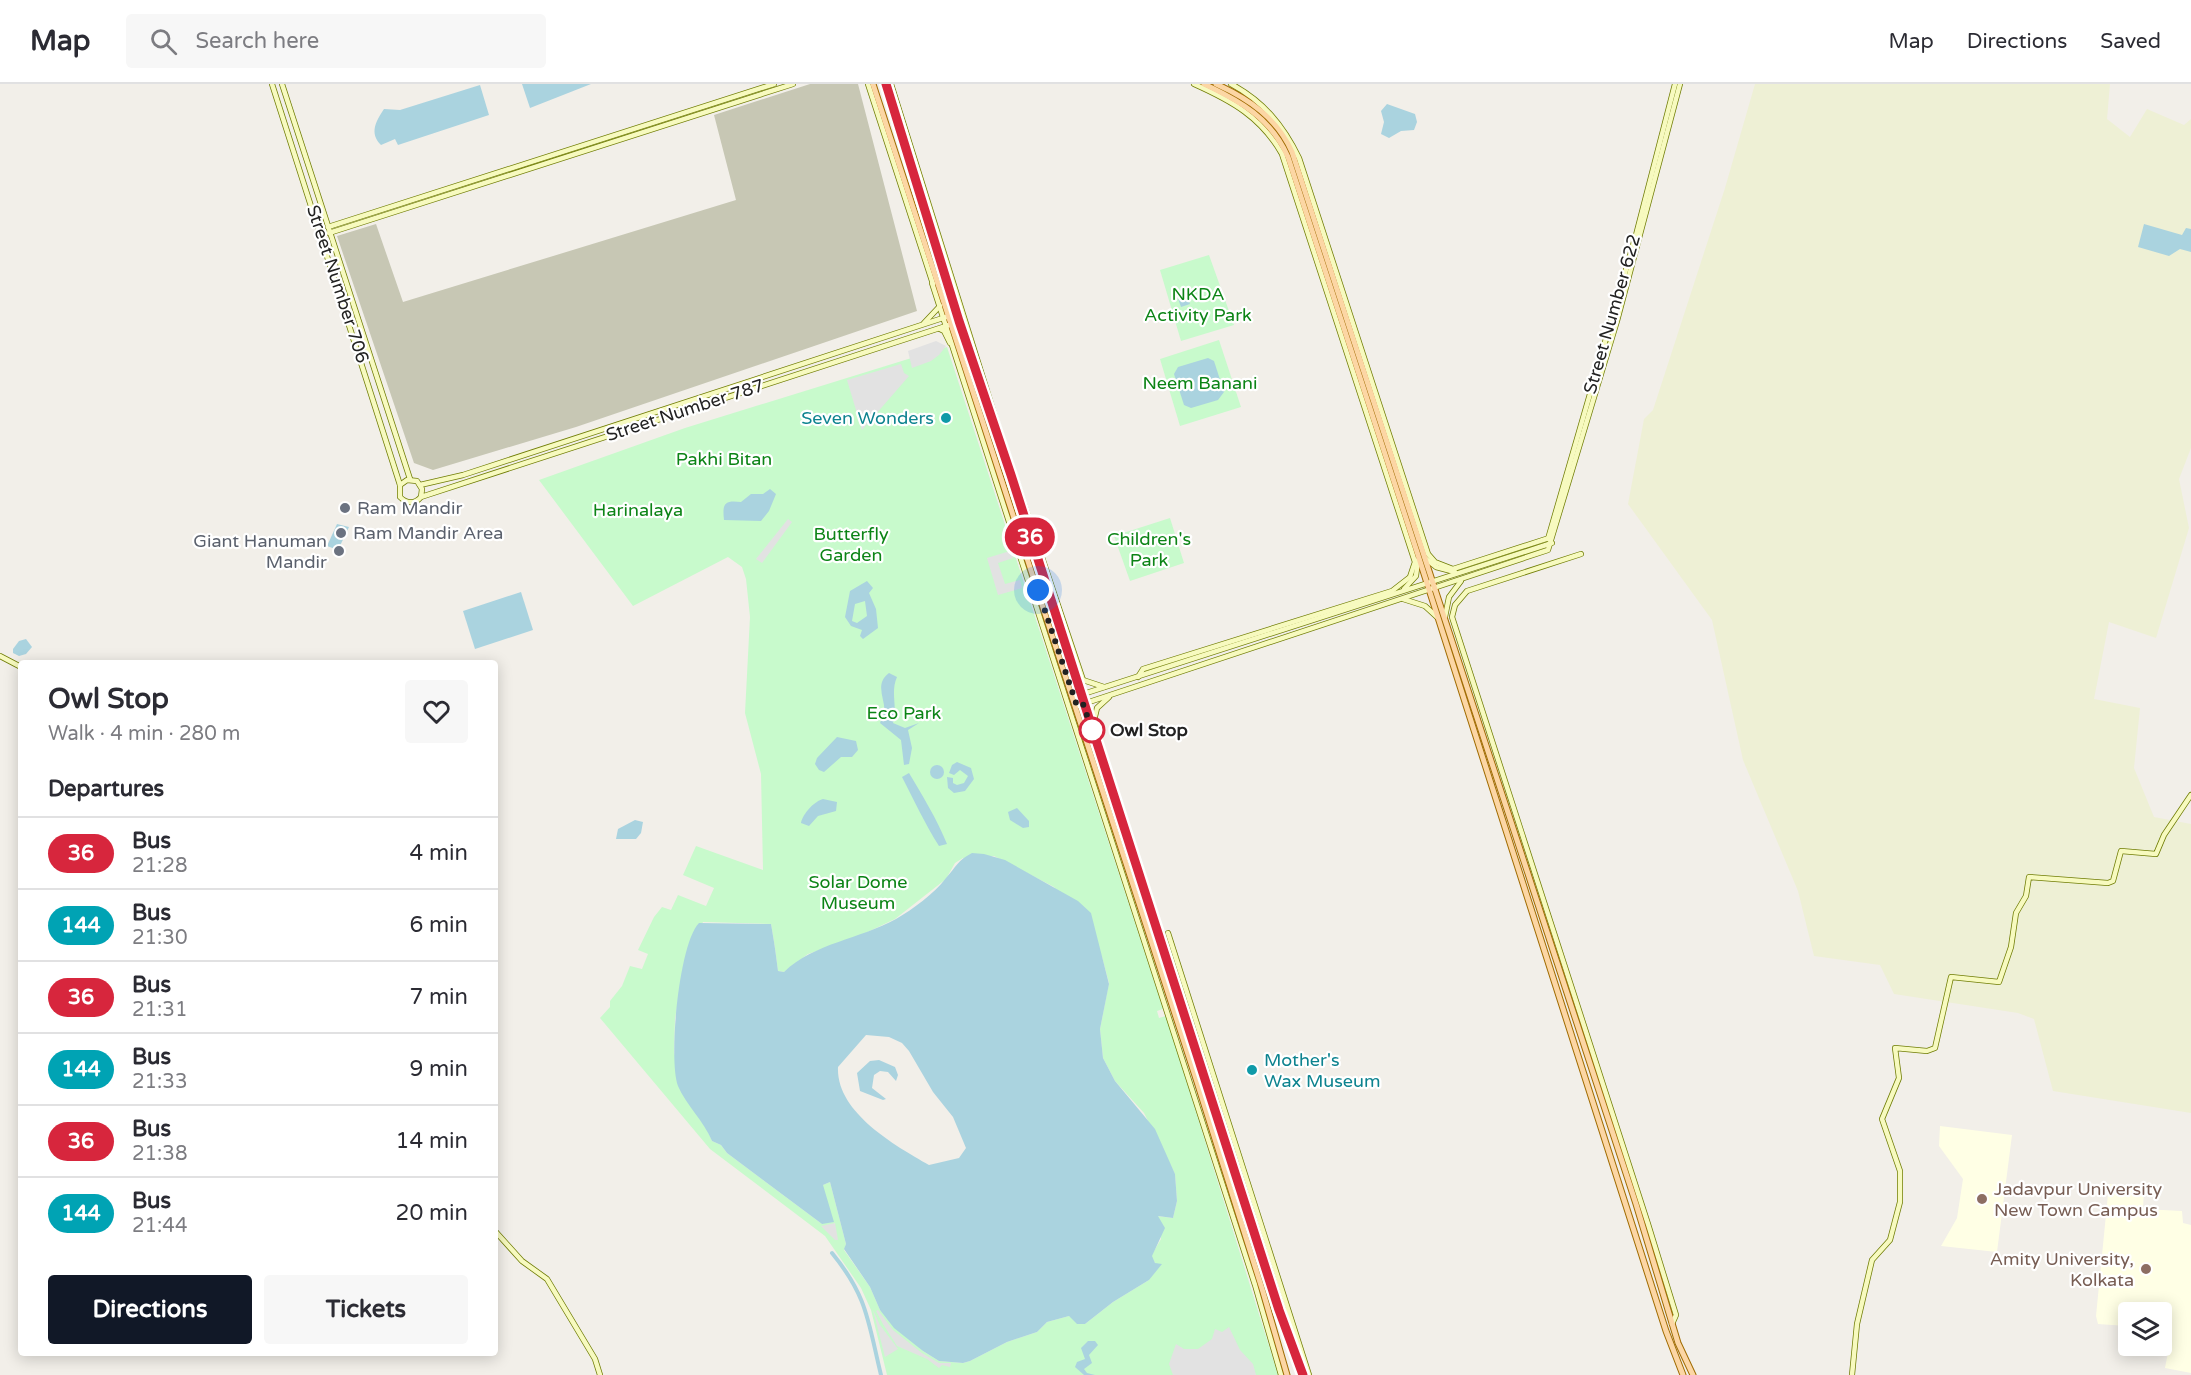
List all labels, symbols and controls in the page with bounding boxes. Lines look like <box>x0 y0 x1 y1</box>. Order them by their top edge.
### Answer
search box <box>126 14 546 68</box>
text: Map <box>30 24 90 58</box>
icon: search <box>147 25 180 58</box>
text: Search here <box>195 28 319 54</box>
text: Map <box>1888 29 1934 54</box>
text: Directions <box>1967 29 2067 54</box>
text: Saved <box>2100 29 2161 54</box>
street label: Street Number 706 <box>302 202 374 366</box>
street label: Street Number 622 <box>1579 232 1645 396</box>
park label: NKDA Activity Park <box>1144 283 1252 326</box>
park label: Neem Banani <box>1143 372 1257 394</box>
street label: Street Number 787 <box>603 374 767 446</box>
place label: Seven Wonders <box>801 407 934 429</box>
marker: Seven Wonders <box>939 411 953 425</box>
park label: Pakhi Bitan <box>676 448 772 470</box>
place label: Ram Mandir <box>357 497 462 519</box>
park label: Harinalaya <box>593 499 683 521</box>
marker: Ram Mandir <box>338 501 352 515</box>
line badge: 36 <box>1003 518 1057 556</box>
place label: Ram Mandir Area <box>353 522 503 544</box>
park label: Butterfly Garden <box>813 523 889 566</box>
text: 36 <box>1017 525 1043 550</box>
marker: Ram Mandir Area <box>334 526 348 540</box>
park label: Children's Park <box>1107 528 1191 571</box>
place label: Giant Hanuman Mandir <box>193 530 327 573</box>
marker: Giant Hanuman Mandir <box>332 544 346 558</box>
your location <box>1023 575 1053 605</box>
button: heart <box>405 680 468 743</box>
text: Owl Stop <box>48 682 169 716</box>
park label: Eco Park <box>867 702 942 724</box>
marker: Owl Stop <box>1079 717 1105 743</box>
place label: Owl Stop <box>1110 719 1188 741</box>
text: Walk · 4 min · 280 m <box>48 722 240 746</box>
text: Departures <box>48 776 164 802</box>
text: Bus <box>132 828 171 854</box>
text: 4 min <box>409 840 468 866</box>
text: 36 <box>68 841 94 866</box>
text: 21:28 <box>132 854 187 878</box>
park label: Solar Dome Museum <box>808 871 908 914</box>
text: Bus <box>132 900 171 926</box>
text: 6 min <box>409 912 468 938</box>
text: 144 <box>61 913 101 938</box>
text: 21:30 <box>132 926 187 950</box>
text: Bus <box>132 972 171 998</box>
text: 7 min <box>409 984 468 1010</box>
text: 36 <box>68 985 94 1010</box>
text: 21:31 <box>132 998 187 1022</box>
text: Bus <box>132 1044 171 1070</box>
place label: Mother's Wax Museum <box>1264 1049 1380 1092</box>
text: 9 min <box>409 1056 468 1082</box>
text: 144 <box>61 1057 101 1082</box>
marker: Mother's Wax Museum <box>1245 1063 1259 1077</box>
text: 21:33 <box>132 1070 187 1094</box>
text: Bus <box>132 1116 171 1142</box>
text: 14 min <box>396 1128 468 1154</box>
text: 36 <box>68 1129 94 1154</box>
text: 21:38 <box>132 1142 187 1166</box>
place label: Jadavpur University New Town Campus <box>1994 1178 2162 1221</box>
text: Bus <box>132 1188 171 1214</box>
marker: Jadavpur University New Town Campus <box>1975 1192 1989 1206</box>
text: 20 min <box>396 1200 468 1226</box>
text: 144 <box>61 1201 101 1226</box>
text: 21:44 <box>132 1214 187 1238</box>
place label: Amity University, Kolkata <box>1990 1248 2134 1291</box>
marker: Amity University, Kolkata <box>2139 1262 2153 1276</box>
button: Directions <box>48 1275 252 1344</box>
button: Tickets <box>264 1275 468 1344</box>
map controls <box>2118 1302 2172 1356</box>
button: layers <box>2118 1302 2172 1356</box>

